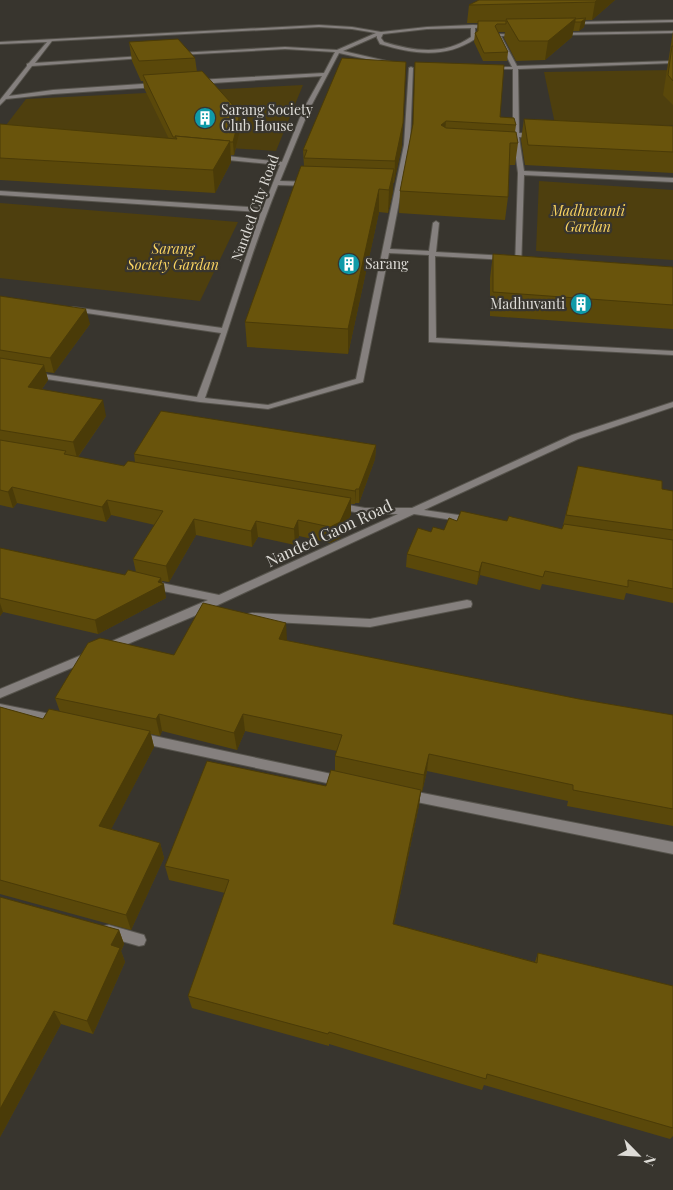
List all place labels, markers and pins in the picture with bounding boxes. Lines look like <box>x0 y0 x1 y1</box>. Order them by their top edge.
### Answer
place label: Sarang Society Club House <box>221 100 313 135</box>
building icon: Sarang Society Club House <box>193 106 217 130</box>
building icon: Sarang <box>337 252 361 276</box>
place label: Sarang <box>365 254 409 273</box>
building icon: Madhuvanti <box>569 292 593 316</box>
place label: Madhuvanti <box>490 294 565 313</box>

